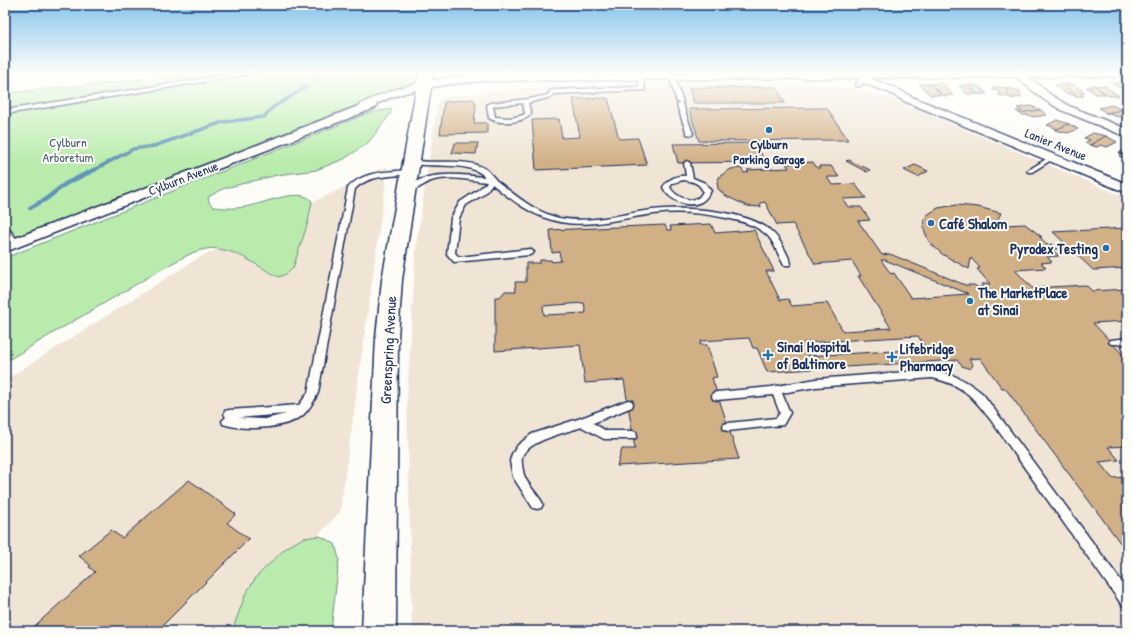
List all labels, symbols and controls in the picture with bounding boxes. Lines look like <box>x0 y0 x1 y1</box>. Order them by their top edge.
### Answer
street label: Lanier Avenue <box>1023 124 1089 164</box>
marker: Cylburn Parking Garage <box>764 125 774 135</box>
park label: Cylburn Arboretum <box>43 133 93 166</box>
place label: Cylburn Parking Garage <box>733 135 806 169</box>
street label: Cylburn Avenue <box>145 156 221 200</box>
place label: Café Shalom <box>939 213 1007 234</box>
marker: Café Shalom <box>926 218 936 228</box>
place label: Pyrodex Testing <box>1010 238 1098 260</box>
marker: Pyrodex Testing <box>1101 243 1111 253</box>
place label: The MarketPlace at Sinai <box>977 282 1068 320</box>
street label: Greenspring Avenue <box>375 296 401 404</box>
marker: The MarketPlace at Sinai <box>965 296 975 306</box>
place label: Sinai Hospital of Baltimore <box>777 336 851 374</box>
place label: Lifebridge Pharmacy <box>900 338 954 377</box>
marker: Sinai Hospital of Baltimore <box>762 349 774 361</box>
marker: Lifebridge Pharmacy <box>887 352 897 362</box>

